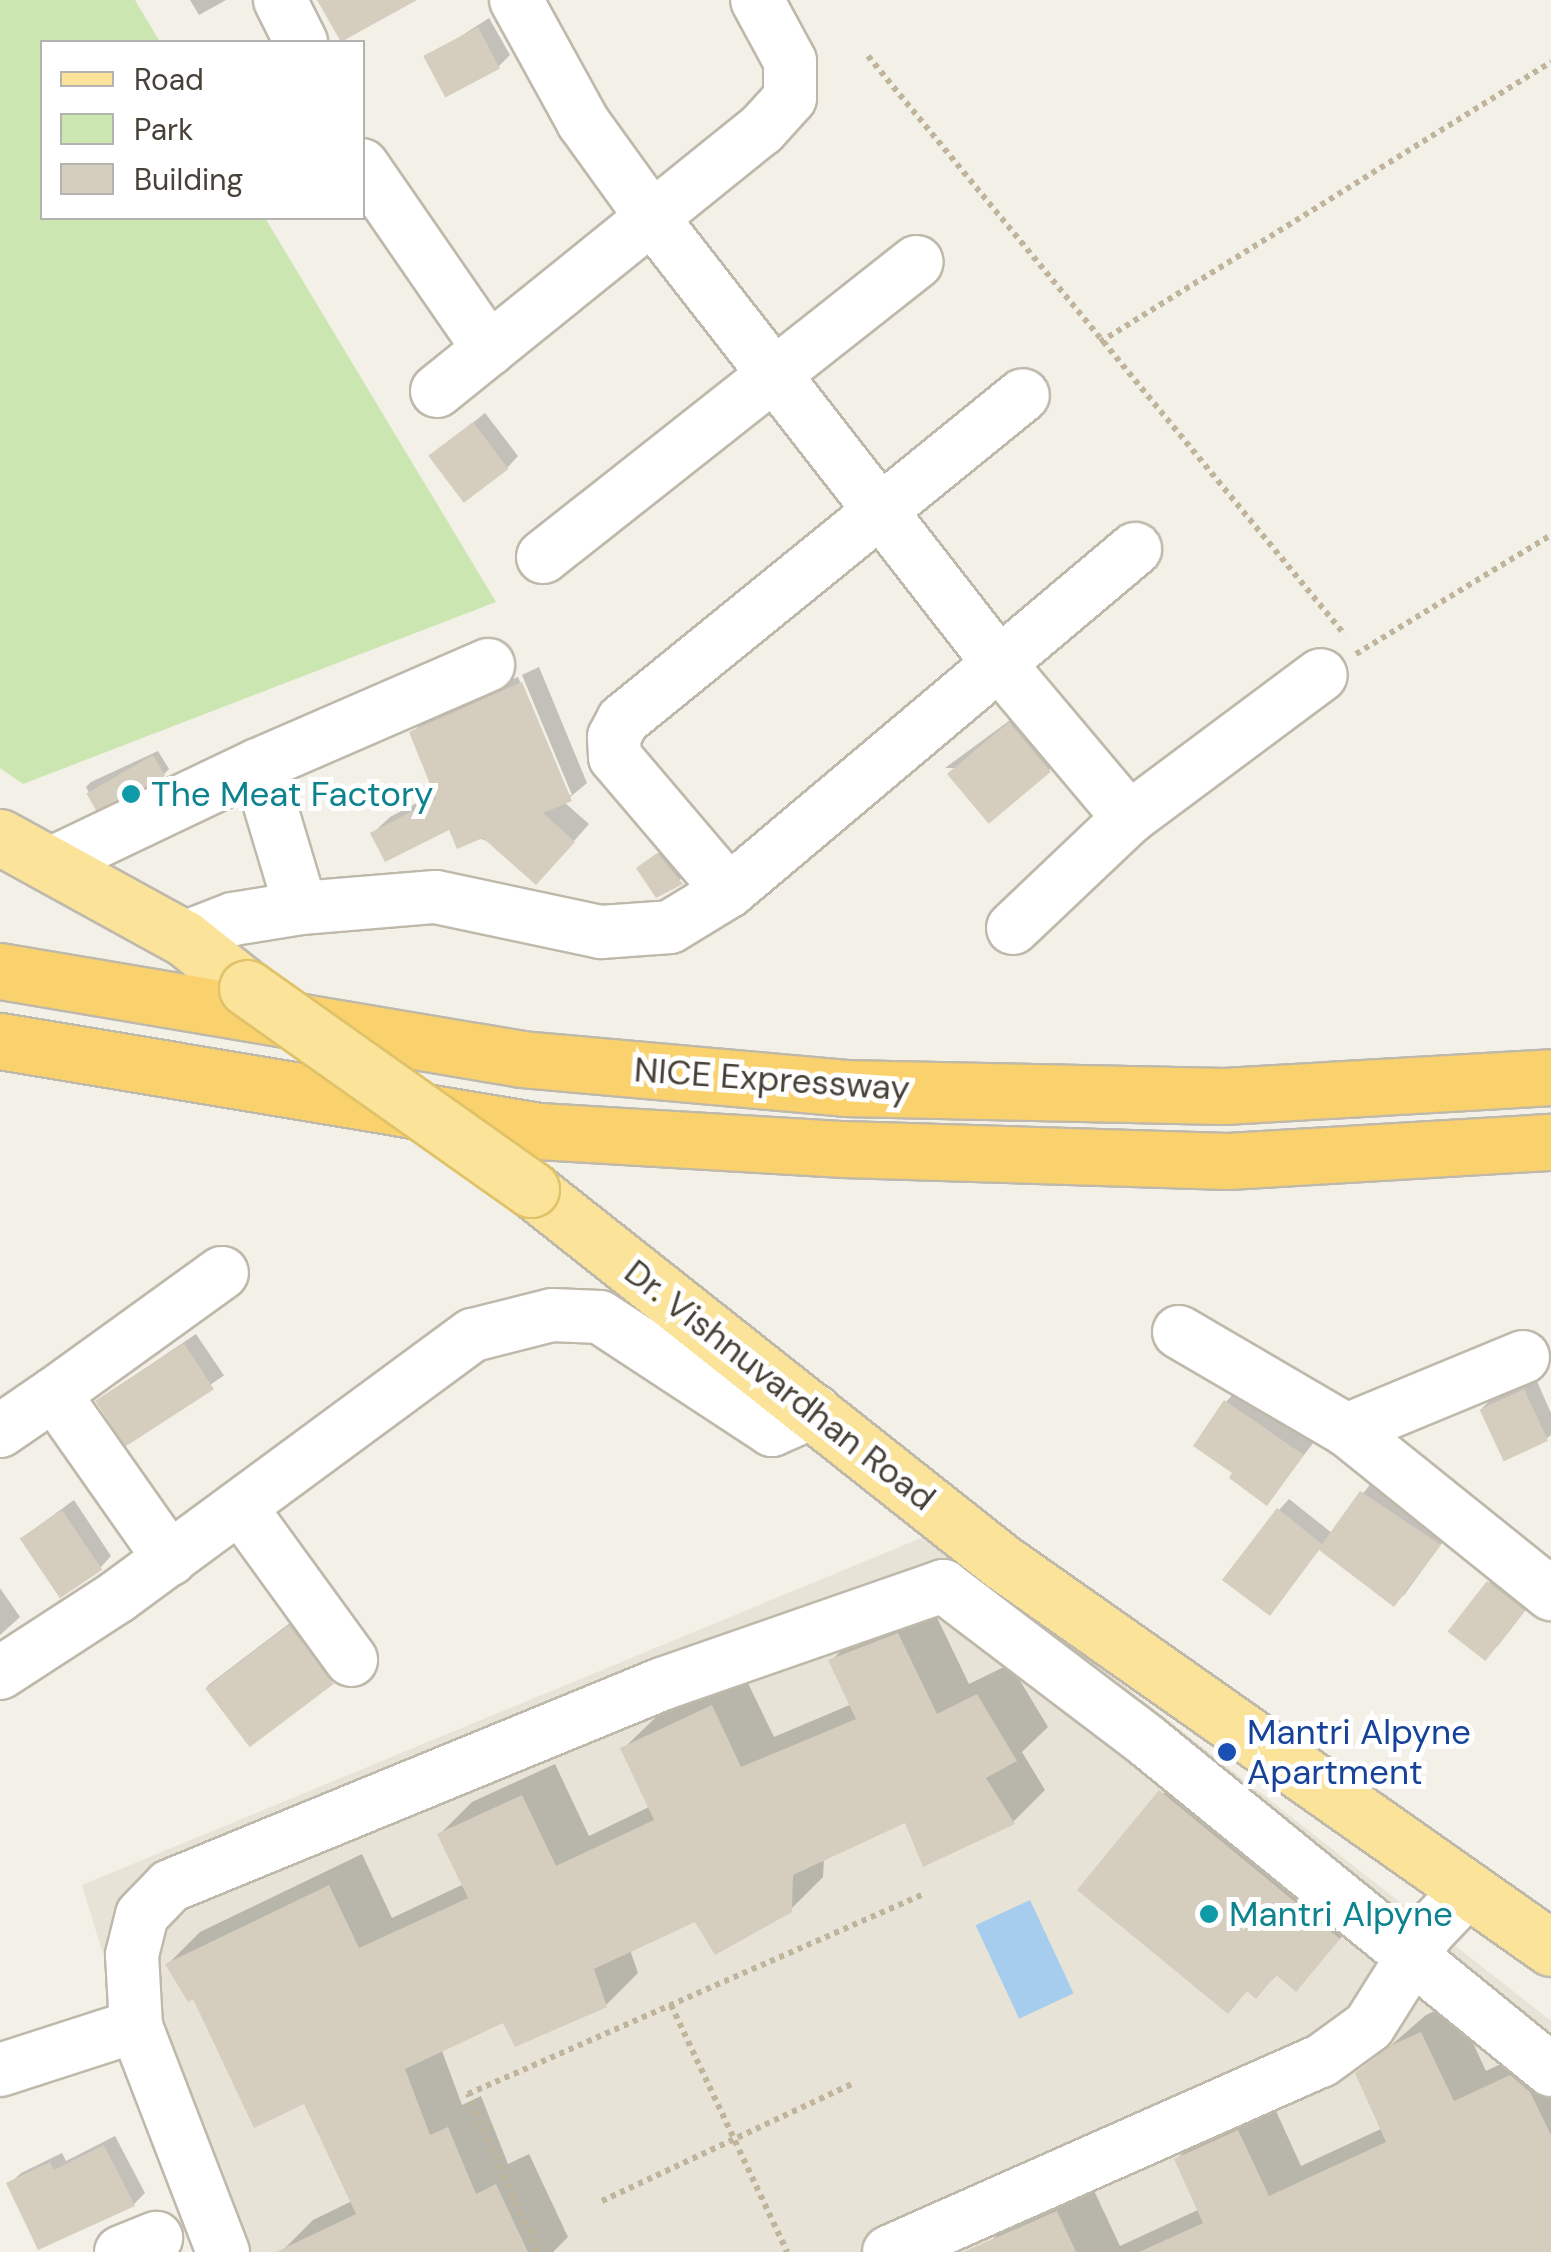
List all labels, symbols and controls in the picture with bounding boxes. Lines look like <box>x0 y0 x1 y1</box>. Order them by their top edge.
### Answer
legend <box>40 40 365 220</box>
text: Road <box>134 60 204 99</box>
text: Park <box>134 110 193 149</box>
text: Building <box>134 160 243 199</box>
place label: The Meat Factory <box>151 773 433 815</box>
marker: The Meat Factory <box>120 783 142 805</box>
street label: NICE Expressway <box>633 1048 911 1110</box>
street label: Dr. Vishnuvardhan Road <box>616 1251 944 1519</box>
place label: Mantri Alpyne Apartment <box>1247 1711 1471 1793</box>
marker: Mantri Alpyne Apartment <box>1216 1741 1238 1763</box>
place label: Mantri Alpyne <box>1229 1893 1453 1935</box>
marker: Mantri Alpyne <box>1198 1903 1220 1925</box>

